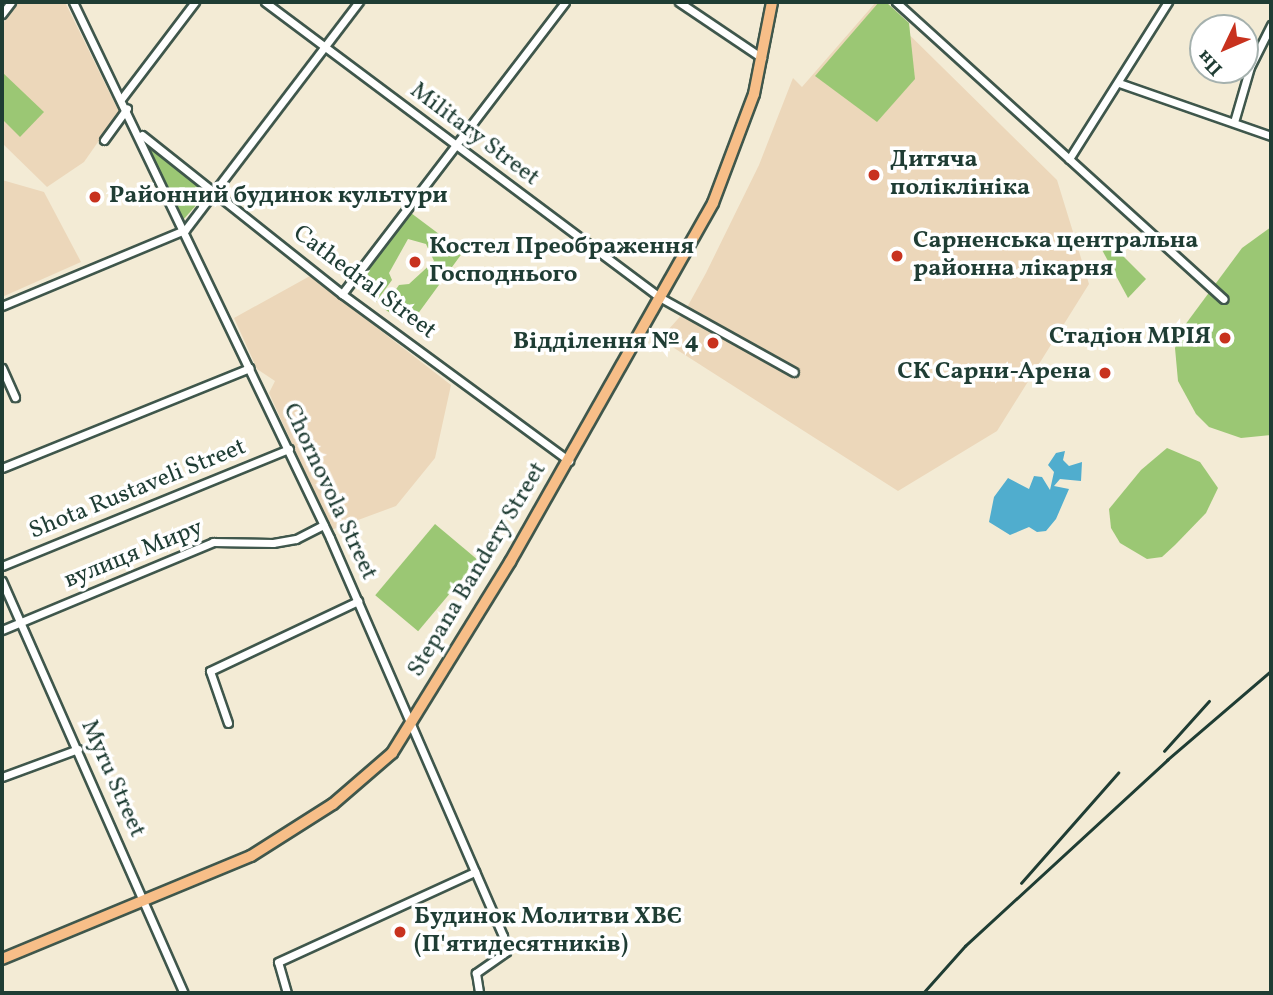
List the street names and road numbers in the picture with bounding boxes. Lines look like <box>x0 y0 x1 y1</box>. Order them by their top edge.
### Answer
street label: Military Street <box>403 77 545 193</box>
street label: Cathedral Street <box>287 220 441 346</box>
street label: Chornovola Street <box>275 399 383 585</box>
street label: Shota Rustaveli Street <box>25 433 251 547</box>
street label: Stepana Bandery Street <box>402 457 554 683</box>
street label: вулиця Миру <box>61 514 207 596</box>
street label: Myru Street <box>73 716 151 842</box>

